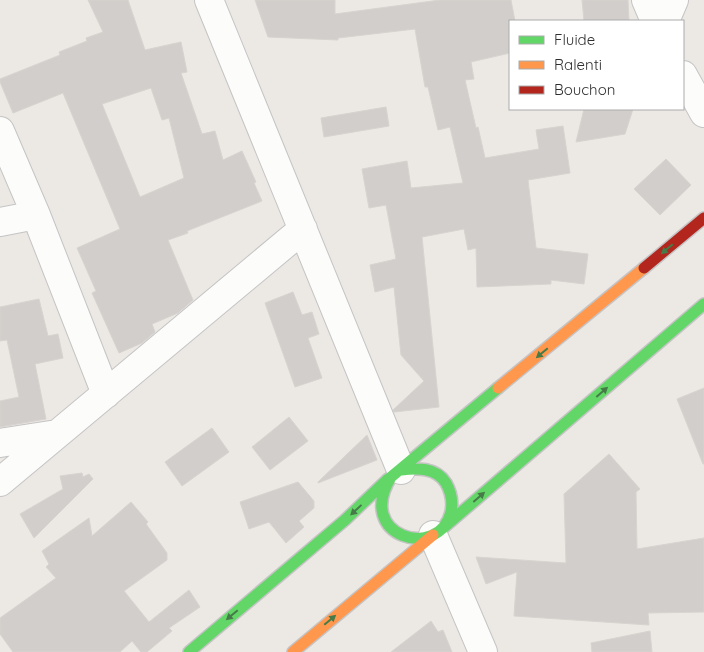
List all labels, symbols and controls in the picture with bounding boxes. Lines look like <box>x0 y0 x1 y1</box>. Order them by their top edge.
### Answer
legend <box>509 20 684 110</box>
text: Fluide <box>554 30 595 49</box>
text: Ralenti <box>554 55 602 74</box>
text: Bouchon <box>554 80 615 99</box>
one-way arrow <box>660 244 673 255</box>
one-way arrow <box>535 348 548 359</box>
one-way arrow <box>596 386 609 397</box>
one-way arrow <box>472 492 485 503</box>
one-way arrow <box>350 504 362 516</box>
one-way arrow <box>226 610 239 621</box>
one-way arrow <box>323 615 336 626</box>

